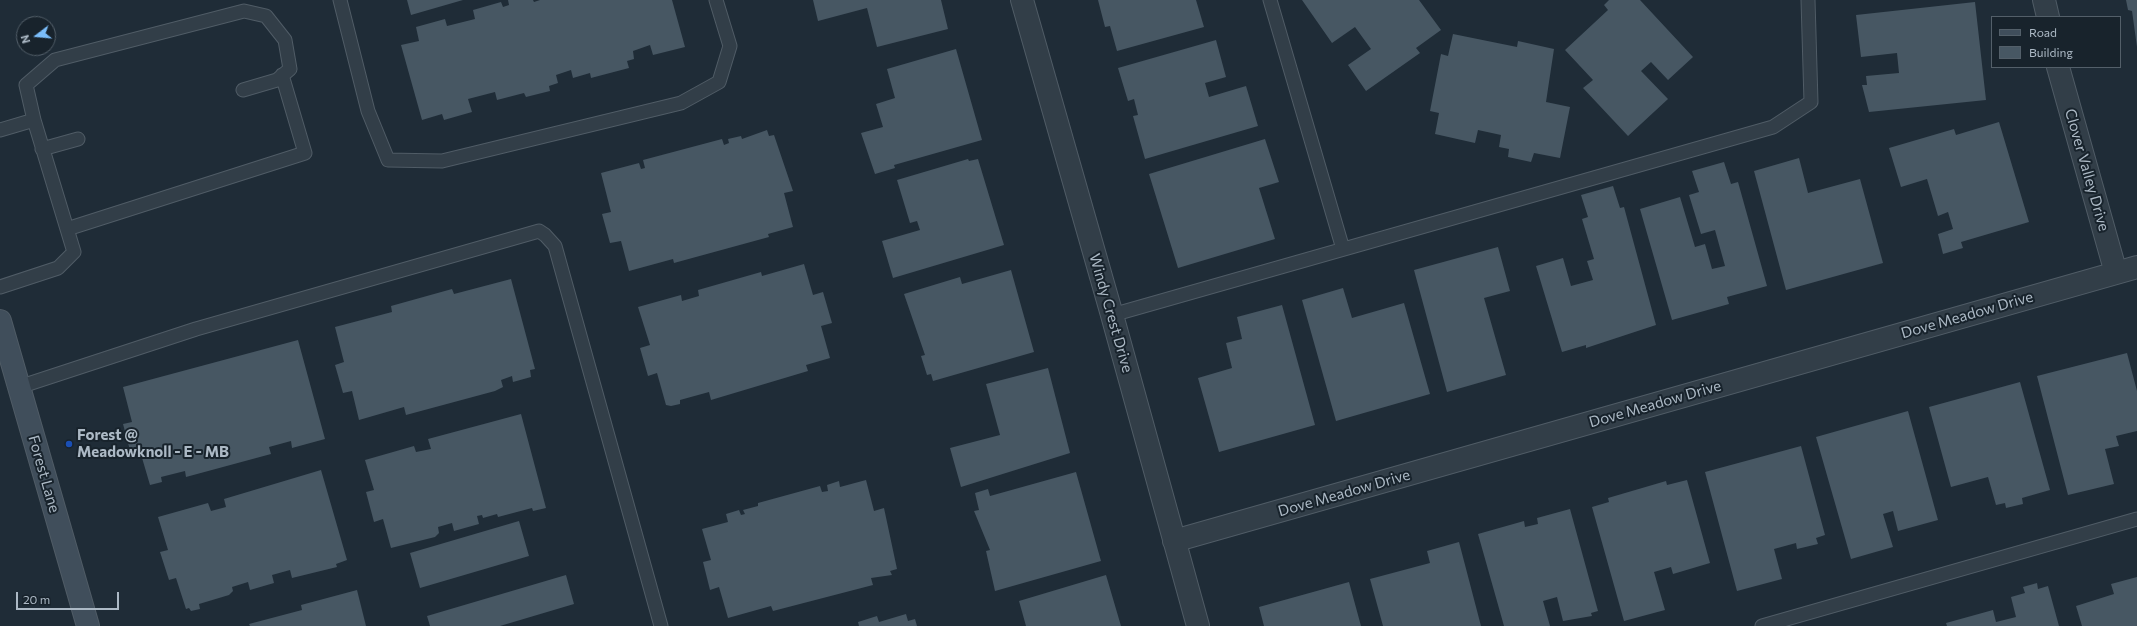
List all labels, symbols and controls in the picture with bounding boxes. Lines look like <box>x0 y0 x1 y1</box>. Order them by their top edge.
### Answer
north arrow <box>16 16 56 56</box>
legend <box>1991 16 2121 68</box>
text: Road <box>2029 25 2057 39</box>
text: N <box>18 33 32 45</box>
text: Building <box>2029 45 2073 59</box>
street label: Clover Valley Drive <box>2061 107 2113 233</box>
street label: Windy Crest Drive <box>1085 251 1137 375</box>
street label: Dove Meadow Drive <box>1899 288 2035 342</box>
street label: Dove Meadow Drive <box>1587 377 1723 431</box>
place label: Forest @ Meadowknoll - E - MB <box>77 426 229 461</box>
street label: Forest Lane <box>24 433 64 515</box>
marker: Forest @ Meadowknoll - E - MB <box>64 439 74 449</box>
street label: Dove Meadow Drive <box>1276 466 1412 520</box>
scale bar <box>18 584 121 610</box>
text: 20 m <box>23 592 50 606</box>

